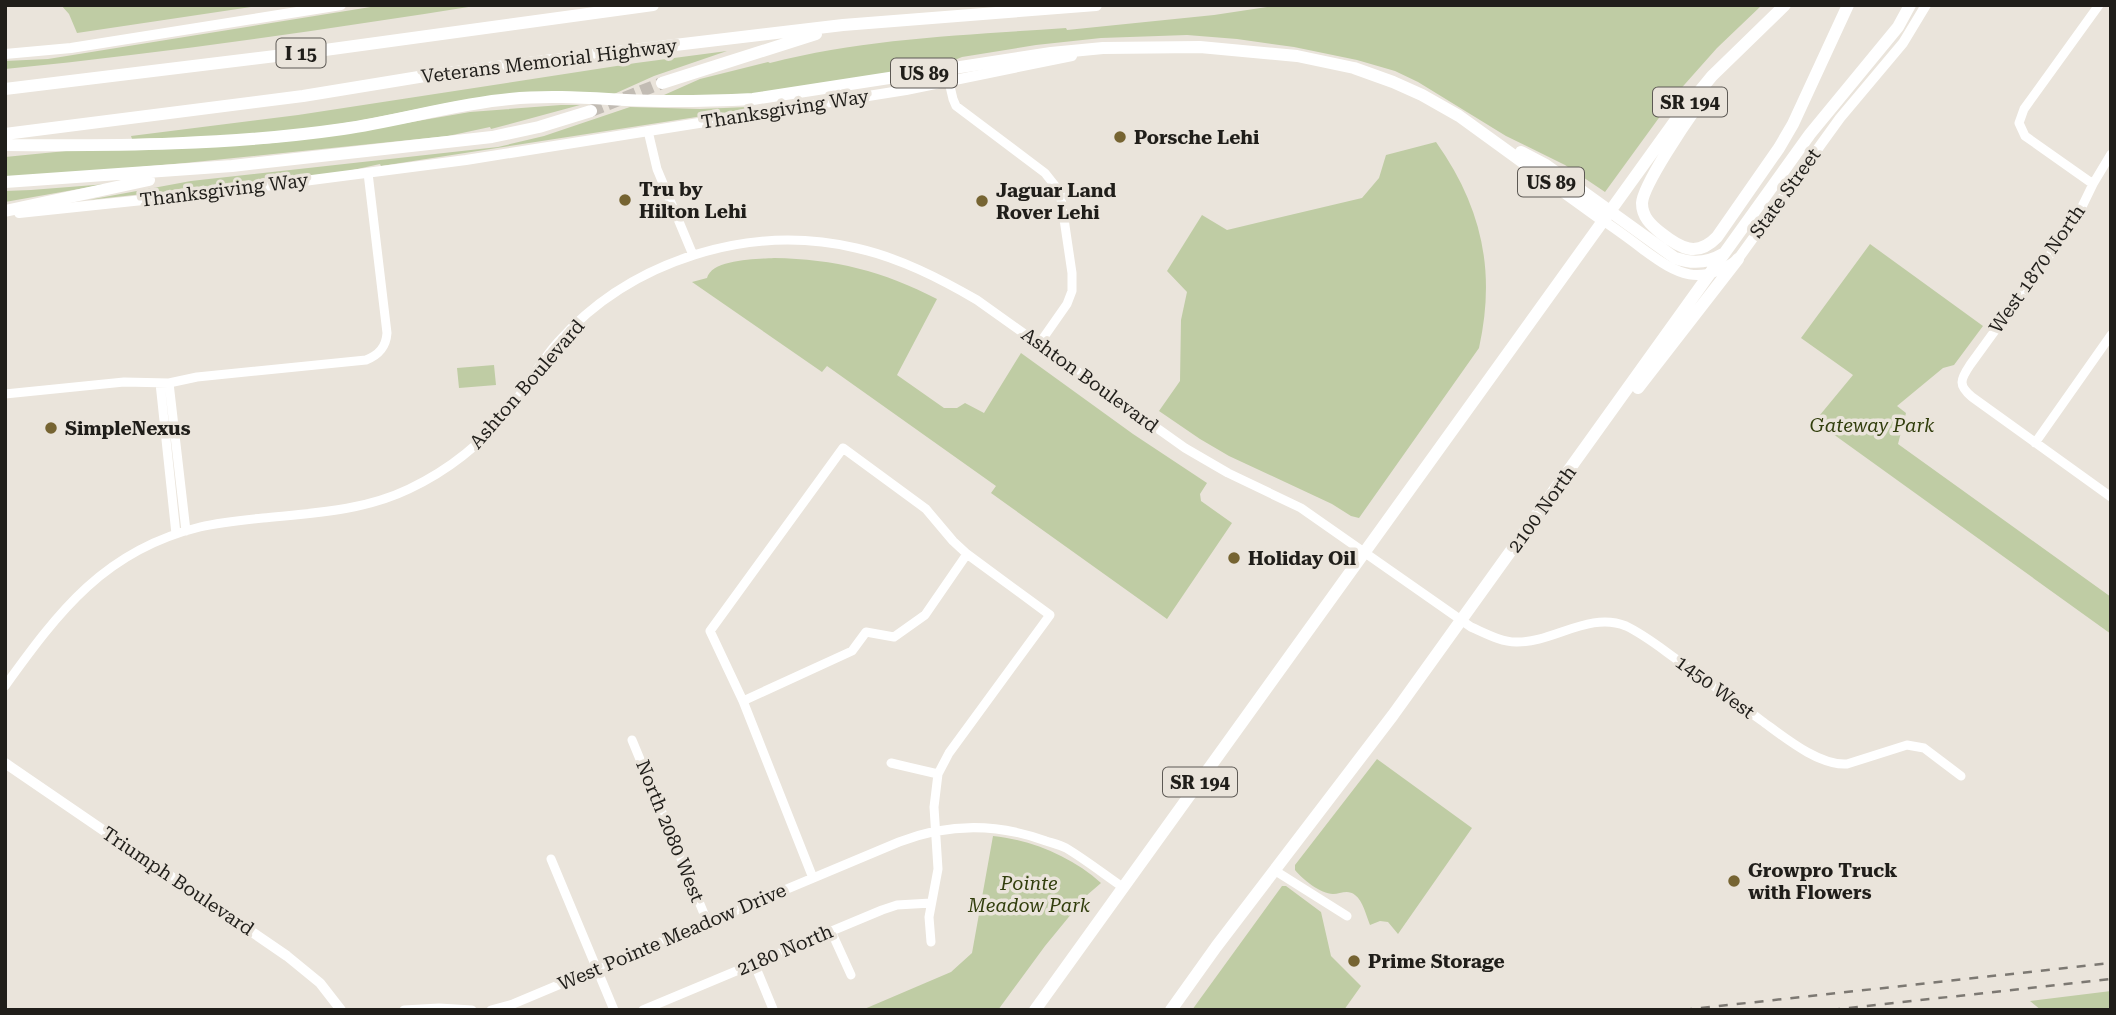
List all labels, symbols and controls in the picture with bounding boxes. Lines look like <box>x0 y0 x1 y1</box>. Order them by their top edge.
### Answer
street label: Veterans Memorial Highway <box>420 34 679 88</box>
road number: I 15 <box>276 38 326 68</box>
road number: US 89 <box>891 58 957 88</box>
street label: Thanksgiving Way <box>700 84 871 134</box>
road number: SR 194 <box>1653 88 1727 116</box>
place label: Porsche Lehi <box>1134 126 1259 149</box>
marker: Porsche Lehi <box>1112 129 1128 145</box>
street label: State Street <box>1745 144 1825 242</box>
street label: Thanksgiving Way <box>139 168 310 212</box>
road number: US 89 <box>1518 168 1584 196</box>
place label: Tru by Hilton Lehi <box>639 178 747 223</box>
place label: Jaguar Land Rover Lehi <box>996 179 1116 224</box>
marker: Tru by Hilton Lehi <box>617 192 633 208</box>
marker: Jaguar Land Rover Lehi <box>974 193 990 209</box>
street label: West 1870 North <box>1984 200 2090 338</box>
street label: Ashton Boulevard <box>465 315 589 453</box>
street label: Ashton Boulevard <box>1017 323 1163 437</box>
park label: Gateway Park <box>1810 414 1935 437</box>
place label: SimpleNexus <box>65 417 191 440</box>
marker: SimpleNexus <box>43 420 59 436</box>
street label: 2100 North <box>1503 461 1581 557</box>
place label: Holiday Oil <box>1248 547 1356 570</box>
marker: Holiday Oil <box>1226 550 1242 566</box>
street label: 1450 West <box>1671 651 1759 723</box>
street label: North 2080 West <box>631 757 709 905</box>
road number: SR 194 <box>1163 768 1237 796</box>
street label: Triumph Boulevard <box>98 822 258 940</box>
place label: Growpro Truck with Flowers <box>1748 859 1897 904</box>
park label: Pointe Meadow Park <box>967 872 1091 917</box>
marker: Growpro Truck with Flowers <box>1726 873 1742 889</box>
street label: West Pointe Meadow Drive <box>554 878 790 996</box>
street label: 2180 North <box>734 920 836 980</box>
place label: Prime Storage <box>1368 950 1505 973</box>
marker: Prime Storage <box>1346 953 1362 969</box>

